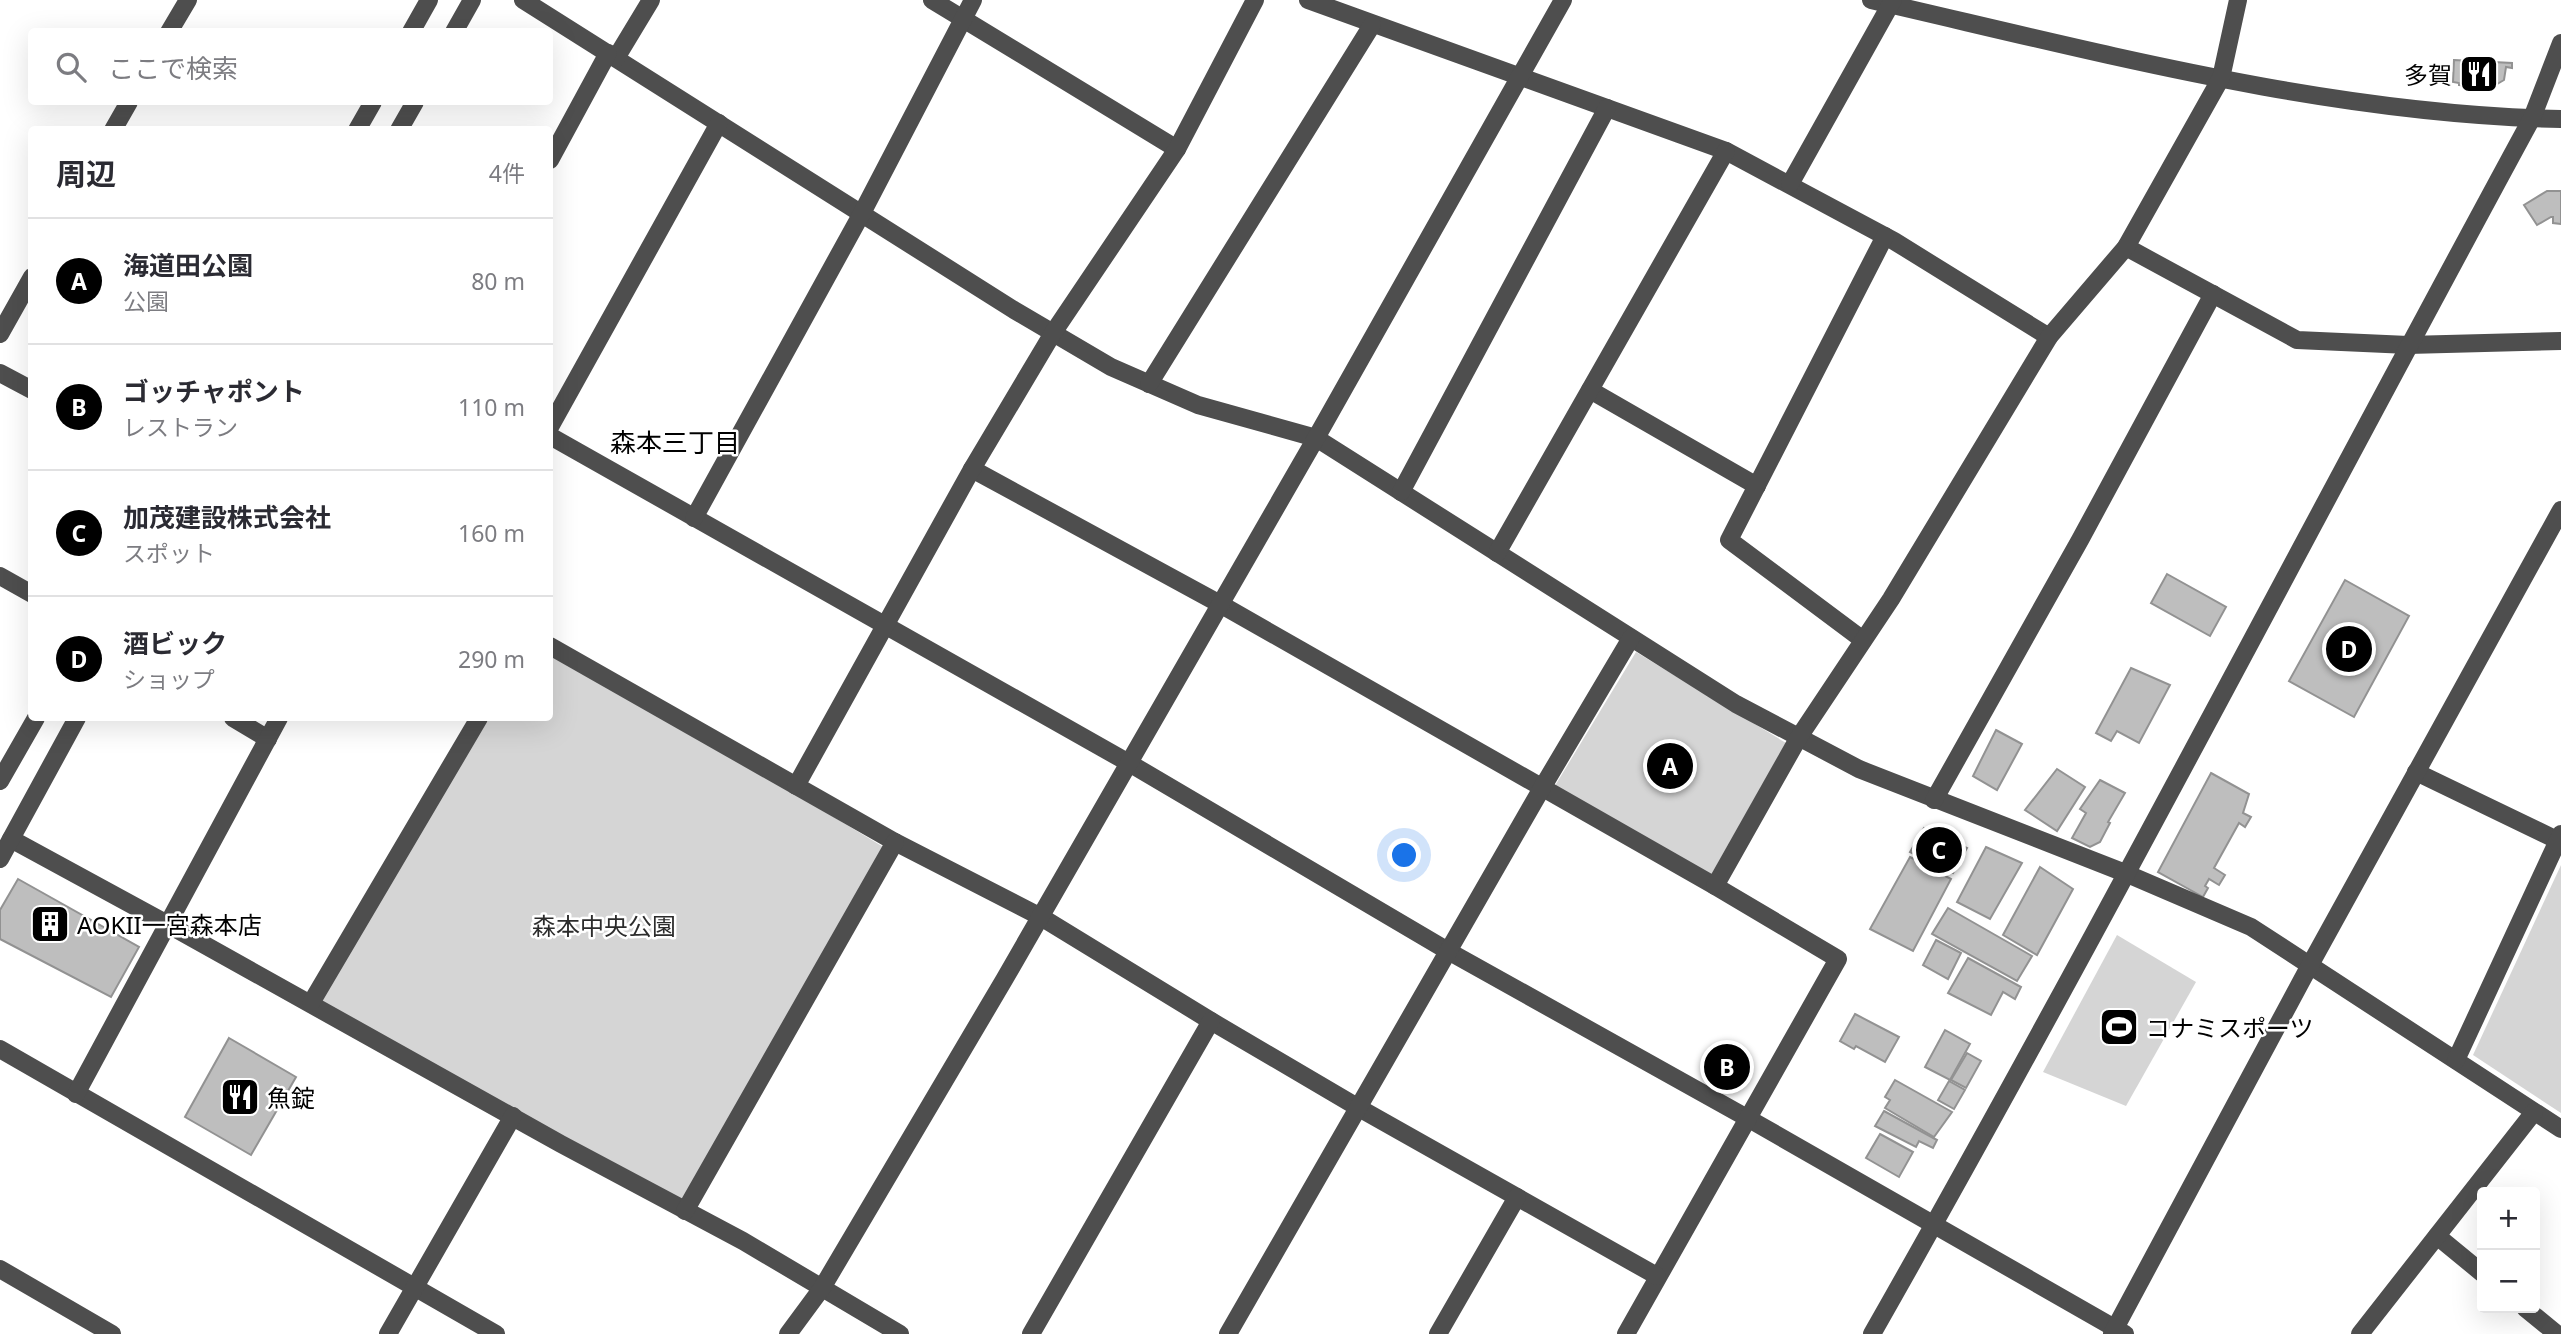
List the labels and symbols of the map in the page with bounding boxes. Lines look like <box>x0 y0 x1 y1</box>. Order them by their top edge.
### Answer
restaurant icon: 多賀 <box>2458 53 2500 95</box>
place label: 多賀 <box>2404 58 2452 91</box>
district label: 森本三丁目 <box>610 424 740 460</box>
pin: D <box>2326 623 2372 675</box>
pin: A <box>1647 740 1693 792</box>
pin: C <box>1916 824 1962 876</box>
your location <box>1387 838 1421 872</box>
building icon: AOKII一宮森本店 <box>29 903 71 945</box>
place label: AOKII一宮森本店 <box>77 908 262 941</box>
park label: 森本中央公園 <box>532 909 676 942</box>
sports icon: コナミスポーツ <box>2098 1006 2140 1048</box>
place label: コナミスポーツ <box>2146 1011 2314 1044</box>
pin: B <box>1704 1041 1750 1093</box>
restaurant icon: 魚錠 <box>219 1076 261 1118</box>
place label: 魚錠 <box>267 1081 315 1114</box>

